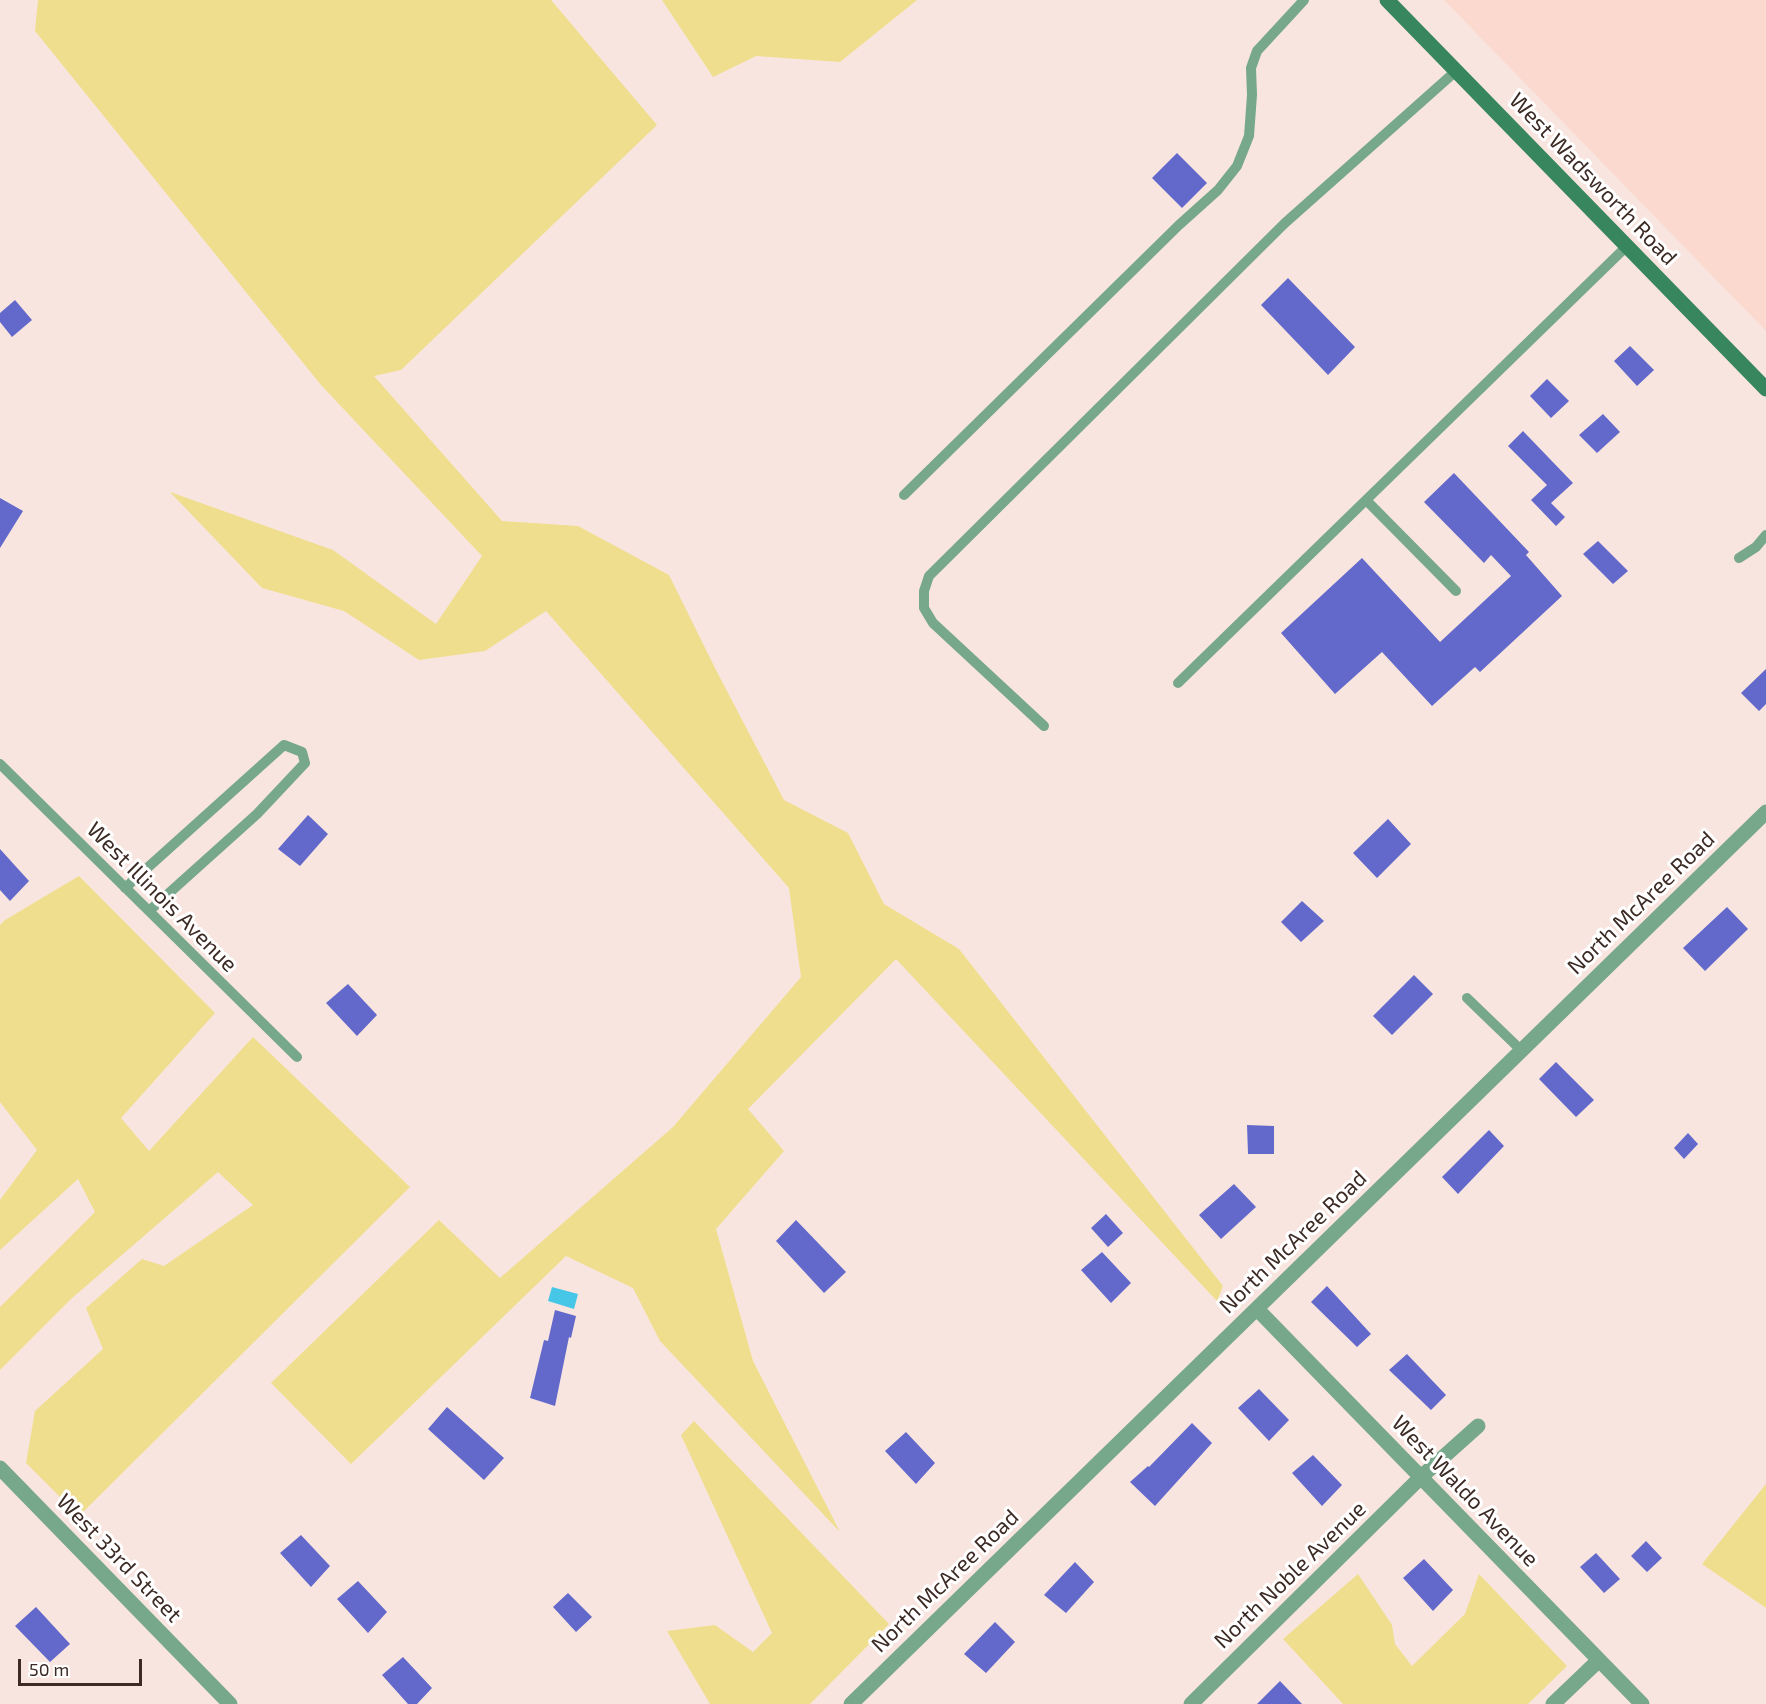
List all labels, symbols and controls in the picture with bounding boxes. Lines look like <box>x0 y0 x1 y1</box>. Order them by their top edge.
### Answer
street label: West Wadsworth Road <box>1504 87 1682 271</box>
street label: West Illinois Avenue <box>81 816 243 978</box>
street label: North McAree Road <box>1562 826 1720 980</box>
street label: North McAree Road <box>1214 1165 1372 1319</box>
street label: West Waldo Avenue <box>1386 1410 1544 1572</box>
street label: West 33rd Street <box>51 1488 187 1628</box>
street label: North Noble Avenue <box>1209 1496 1371 1654</box>
street label: North McAree Road <box>866 1504 1024 1658</box>
scale bar <box>21 1647 146 1685</box>
text: 50 m <box>29 1658 69 1680</box>

